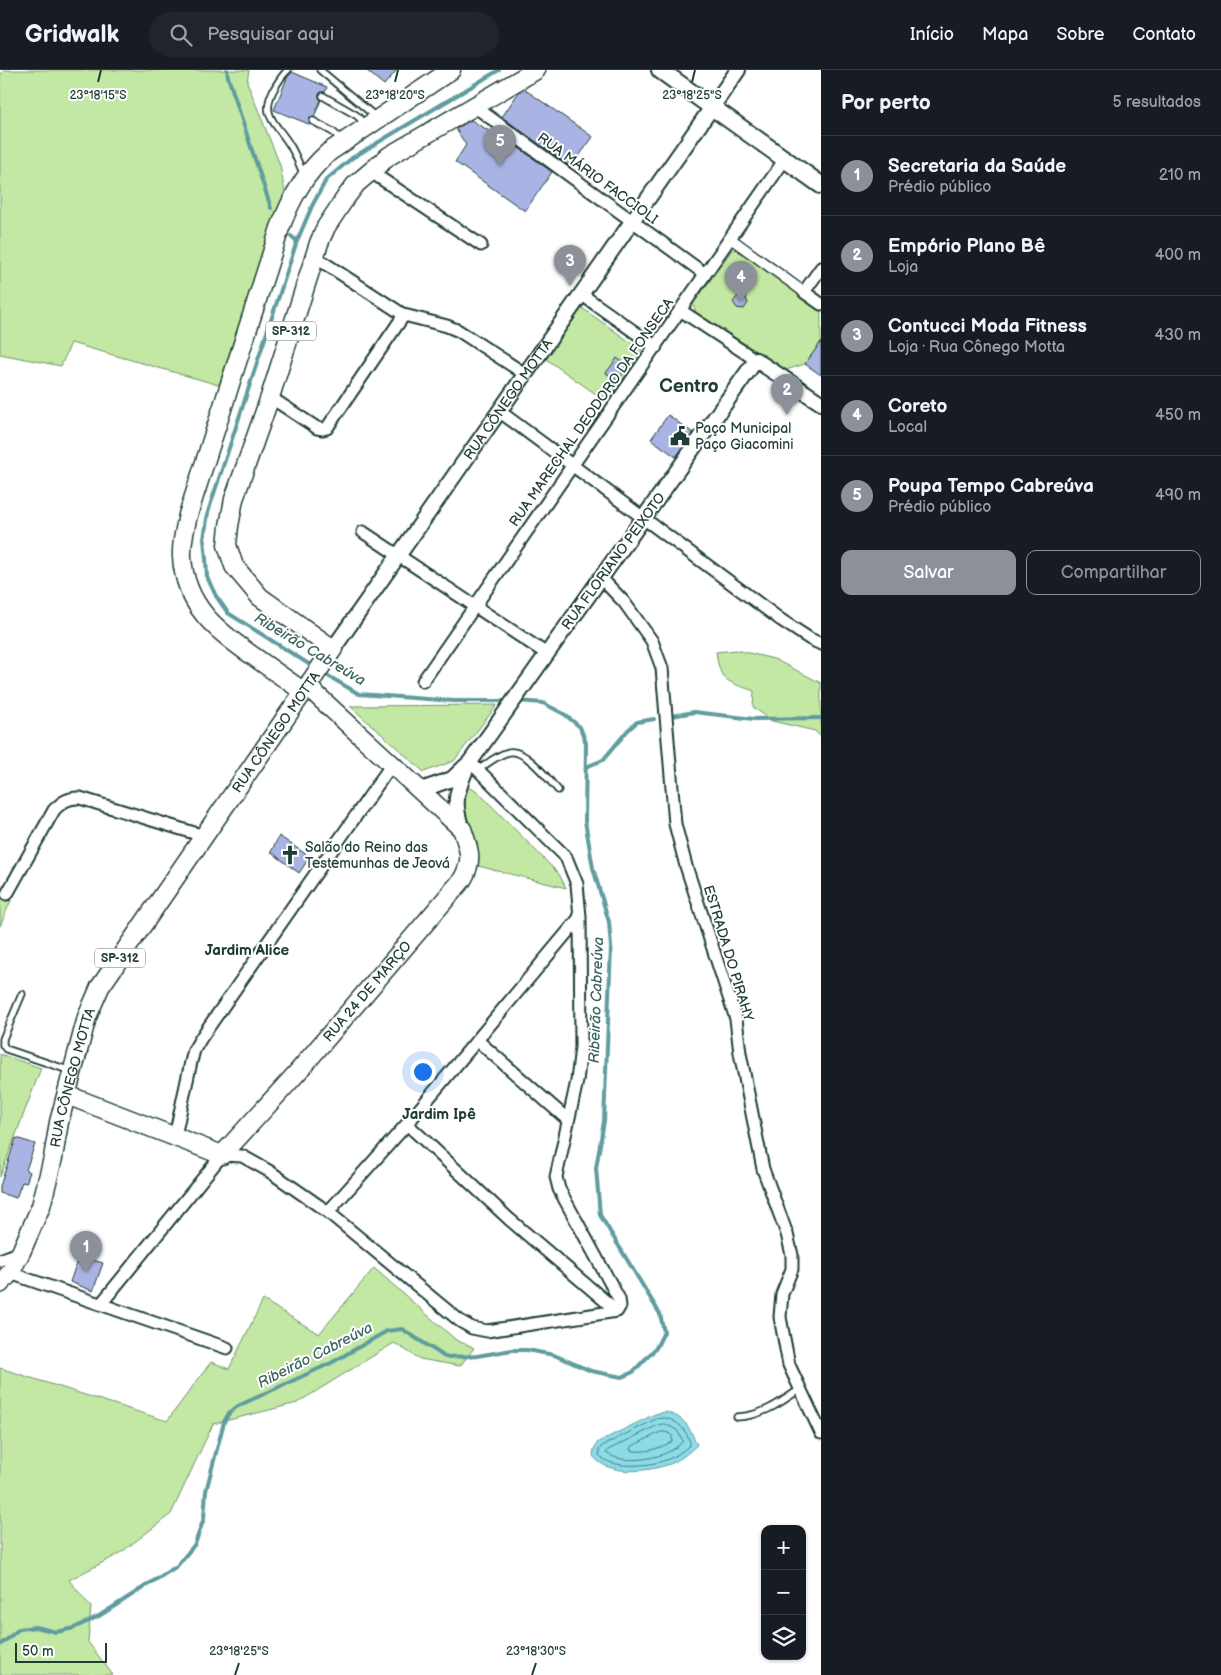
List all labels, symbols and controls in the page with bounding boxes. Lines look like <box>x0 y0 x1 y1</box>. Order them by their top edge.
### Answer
search box <box>149 12 499 57</box>
text: Gridwalk <box>25 20 119 49</box>
icon: search <box>167 21 195 49</box>
text: Pesquisar aqui <box>207 23 334 46</box>
text: Início <box>910 24 954 45</box>
text: Mapa <box>982 24 1028 45</box>
text: Sobre <box>1056 24 1104 45</box>
text: Contato <box>1132 24 1196 45</box>
text: 23°18'15"S <box>69 88 127 103</box>
text: 23°18'20"S <box>365 88 425 103</box>
text: 23°18'25"S <box>662 88 722 103</box>
text: Por perto <box>841 90 931 115</box>
text: 5 resultados <box>1113 93 1201 112</box>
pin: 5 <box>484 125 516 166</box>
street label: RUA MÁRIO FACCIOLI <box>534 128 662 228</box>
text: Secretaria da Saúde <box>888 155 1066 178</box>
text: 1 <box>854 166 860 185</box>
text: 210 m <box>1159 166 1201 185</box>
text: Prédio público <box>888 178 991 197</box>
text: Empório Plano Bê <box>888 235 1045 258</box>
pin: 3 <box>554 245 586 286</box>
text: 2 <box>852 246 862 265</box>
text: 400 m <box>1155 246 1201 265</box>
text: Loja <box>888 258 918 277</box>
pin: 4 <box>725 261 757 302</box>
street label: RUA MARECHAL DEODORO DA FONSECA <box>506 294 678 530</box>
text: Contucci Moda Fitness <box>888 315 1087 338</box>
road number: SP-312 <box>266 322 316 340</box>
text: 3 <box>852 326 862 345</box>
text: 430 m <box>1154 326 1201 345</box>
street label: RUA CÔNEGO MOTTA <box>460 335 557 463</box>
text: Loja · Rua Cônego Motta <box>888 338 1065 357</box>
pin: 2 <box>771 374 803 415</box>
district label: Centro <box>659 375 719 398</box>
text: Coreto <box>888 395 947 418</box>
text: 4 <box>852 406 862 425</box>
text: 450 m <box>1155 406 1201 425</box>
text: Local <box>888 418 927 437</box>
place label: Paço Municipal Paço Giacomini <box>695 420 793 453</box>
public building icon: Paço Municipal Paço Giacomini <box>669 425 691 447</box>
text: Poupa Tempo Cabreúva <box>888 475 1094 498</box>
text: 5 <box>852 486 862 505</box>
text: 490 m <box>1155 486 1201 505</box>
street label: RUA FLORIANO PEIXOTO <box>558 489 669 633</box>
text: Prédio público <box>888 498 991 517</box>
button: Salvar <box>841 550 1016 595</box>
button: Compartilhar <box>1026 550 1201 595</box>
water label: Ribeirão Cabreúva <box>251 609 369 690</box>
street label: RUA CÔNEGO MOTTA <box>229 668 324 796</box>
place label: Salão do Reino das Testemunhas de Jeová <box>305 839 450 872</box>
church icon: Salão do Reino das Testemunhas de Jeová <box>279 844 301 866</box>
street label: ESTRADA DO PIRAHY <box>700 883 758 1024</box>
water label: Ribeirão Cabreúva <box>585 936 608 1064</box>
street label: RUA 24 DE MARÇO <box>320 937 415 1045</box>
district label: Jardim Alice <box>205 941 290 960</box>
road number: SP-312 <box>95 948 145 968</box>
street label: RUA CÔNEGO MOTTA <box>47 1005 99 1149</box>
your location <box>410 1059 436 1085</box>
district label: Jardim Ipê <box>402 1105 476 1124</box>
pin: 1 <box>70 1231 102 1272</box>
water label: Ribeirão Cabreúva <box>255 1318 376 1393</box>
map controls <box>761 1525 806 1660</box>
button: + <box>761 1525 806 1570</box>
button: − <box>761 1570 806 1615</box>
button: layers <box>761 1615 806 1660</box>
scale bar <box>15 1640 108 1663</box>
text: 50 m <box>22 1643 54 1660</box>
text: 23°18'25"S <box>209 1644 269 1659</box>
text: 23°18'30"S <box>506 1644 566 1659</box>

